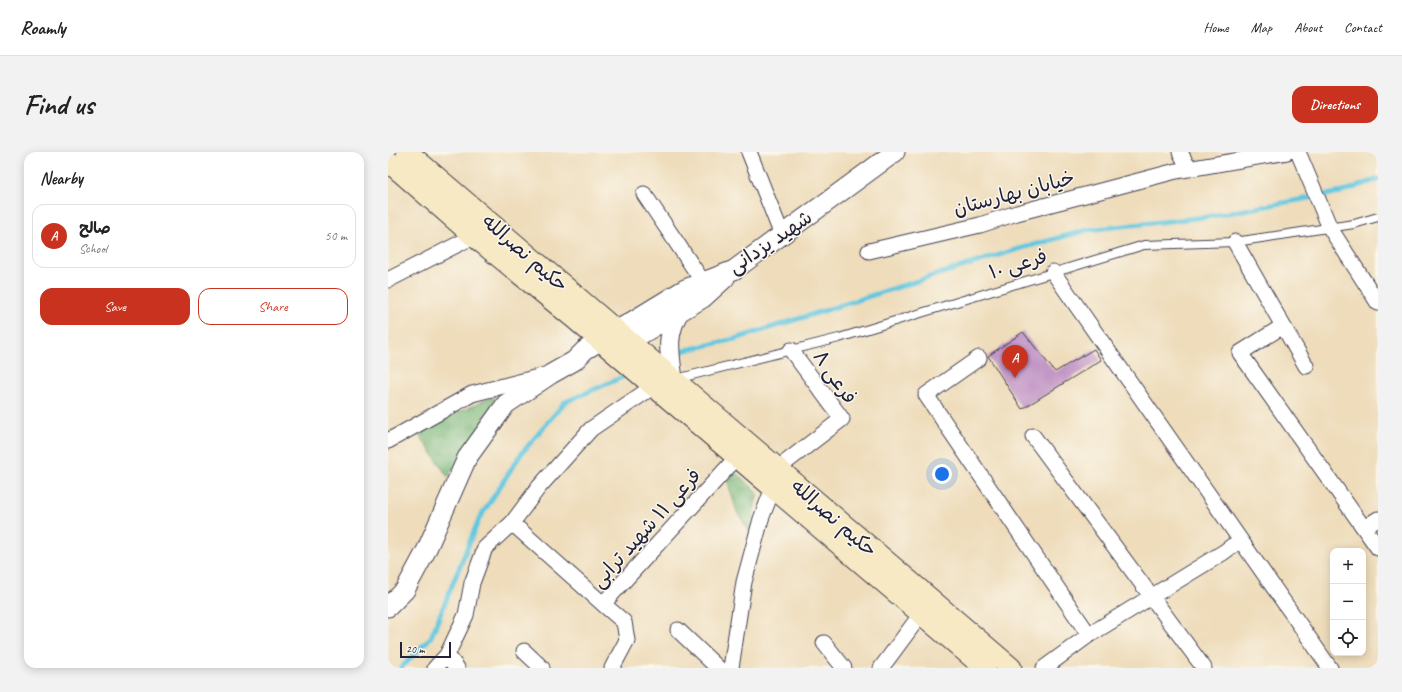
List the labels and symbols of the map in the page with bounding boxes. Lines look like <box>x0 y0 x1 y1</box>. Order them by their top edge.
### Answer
street label: خیابان بهارستان <box>951 165 1077 221</box>
street label: شهید یزدانی <box>723 205 817 279</box>
street label: حکیم نصرالله <box>475 209 573 299</box>
street label: فرعی ۱۰ <box>986 243 1050 285</box>
street label: فرعی ۸ <box>808 345 862 409</box>
pin: A <box>1002 345 1028 378</box>
street label: فرعی ۱۱ شهید ترابی <box>586 463 706 593</box>
your location <box>932 464 952 484</box>
street label: حکیم نصرالله <box>784 474 882 564</box>
scale bar <box>400 640 451 659</box>

